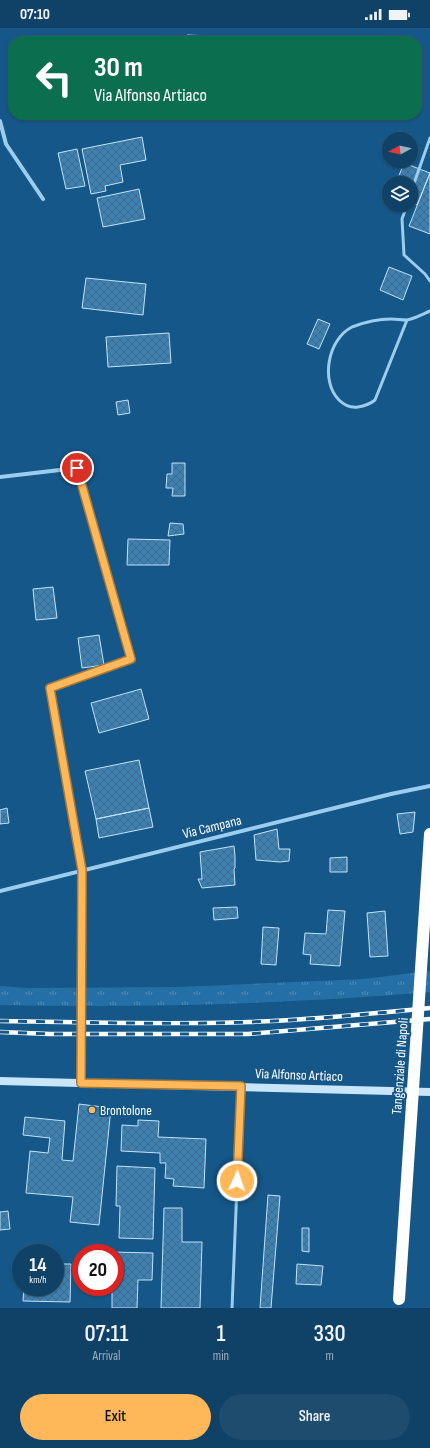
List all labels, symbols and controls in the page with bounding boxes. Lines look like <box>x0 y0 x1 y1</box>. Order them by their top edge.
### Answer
text: 07:10 <box>20 5 50 24</box>
text: 30 m <box>94 51 143 84</box>
icon: left <box>28 52 80 104</box>
text: Via Alfonso Artiaco <box>94 85 207 106</box>
north arrow <box>382 132 418 168</box>
map controls <box>382 132 418 212</box>
button: layers <box>382 176 418 212</box>
pin <box>60 451 94 485</box>
icon: arrive <box>66 457 88 479</box>
street label: Via Campana <box>181 811 243 843</box>
street label: Tangenziale di Napoli <box>388 1017 412 1115</box>
street label: Via Alfonso Artiaco <box>255 1065 343 1085</box>
place label: Brontolone <box>100 1102 152 1119</box>
marker: Brontolone <box>87 1105 97 1115</box>
position arrow <box>216 1160 258 1202</box>
speed limit sign: 20 <box>72 1244 124 1296</box>
text: 14 <box>29 1253 47 1277</box>
text: km/h <box>29 1274 47 1286</box>
text: 07:11 <box>84 1319 128 1348</box>
text: 1 <box>216 1319 225 1348</box>
text: 330 <box>314 1319 346 1348</box>
text: Arrival <box>92 1348 120 1364</box>
text: min <box>213 1348 229 1364</box>
text: m <box>325 1348 334 1364</box>
button: Exit <box>20 1394 211 1440</box>
button: Share <box>219 1394 410 1440</box>

